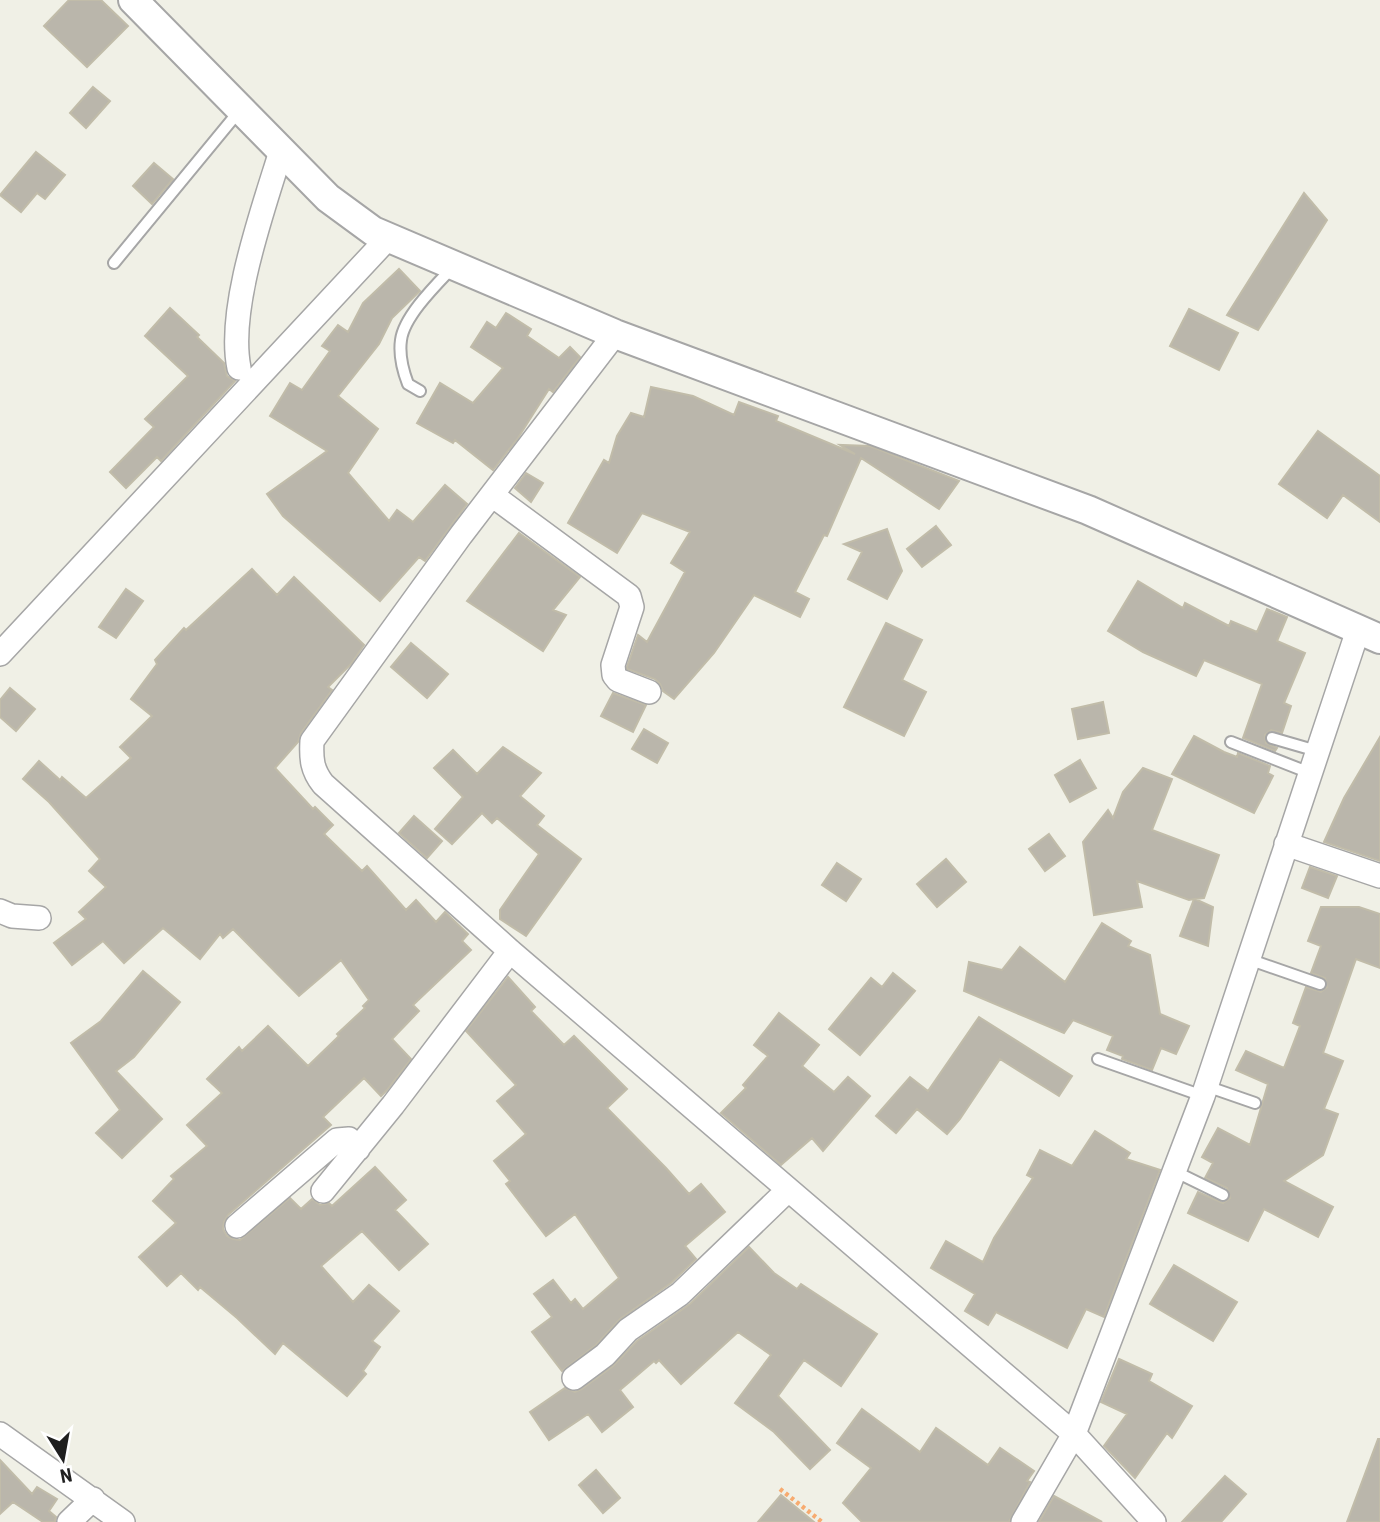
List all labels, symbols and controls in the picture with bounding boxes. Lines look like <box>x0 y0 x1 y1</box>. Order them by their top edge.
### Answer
north arrow <box>28 1424 98 1494</box>
text: N <box>58 1463 74 1488</box>

